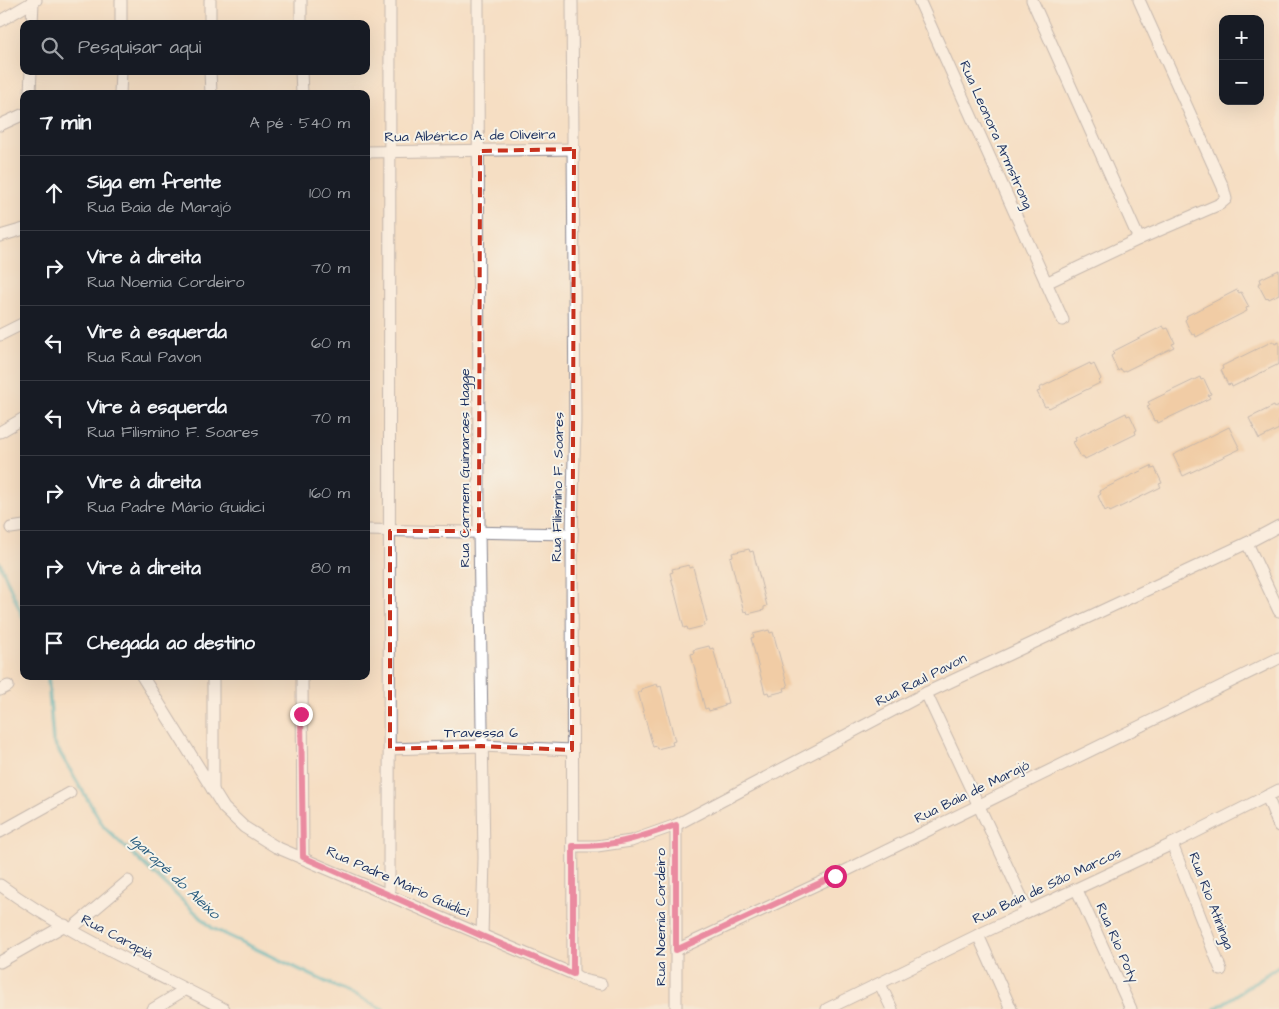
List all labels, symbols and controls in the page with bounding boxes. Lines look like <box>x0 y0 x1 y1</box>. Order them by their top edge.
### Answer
map controls <box>1219 15 1264 105</box>
button: + <box>1219 15 1264 60</box>
search box <box>20 20 370 75</box>
icon: search <box>38 34 66 62</box>
text: Pesquisar aqui <box>78 34 201 61</box>
street label: Rua Leonora Armstrong <box>954 58 1038 212</box>
button: − <box>1219 60 1264 105</box>
text: 7 min <box>40 108 91 137</box>
text: A pé · 540 m <box>250 112 350 134</box>
street label: Rua Albérico A. de Oliveira <box>384 125 556 147</box>
text: Siga em frente <box>87 169 221 196</box>
icon: ahead <box>40 179 68 207</box>
text: 100 m <box>309 182 350 204</box>
text: Rua Baia de Marajó <box>87 196 231 218</box>
text: Vire à direita <box>87 244 201 271</box>
icon: right <box>40 254 68 282</box>
text: 70 m <box>311 257 350 279</box>
text: Rua Noemia Cordeiro <box>87 271 244 293</box>
text: Vire à esquerda <box>87 319 227 346</box>
icon: left <box>40 329 68 357</box>
text: 60 m <box>311 332 350 354</box>
text: Rua Raul Pavon <box>87 346 201 368</box>
street label: Rua Carmem Guimaraes Hagge <box>455 368 475 568</box>
text: Vire à esquerda <box>87 394 227 421</box>
icon: left <box>40 404 68 432</box>
text: 70 m <box>311 407 350 429</box>
street label: Rua Filismino F. Soares <box>547 412 569 562</box>
text: Rua Filismino F. Soares <box>87 421 259 443</box>
text: Vire à direita <box>87 469 201 496</box>
icon: right <box>40 479 68 507</box>
text: 160 m <box>309 482 350 504</box>
text: Rua Padre Mário Guidici <box>87 496 264 518</box>
icon: right <box>40 554 68 582</box>
text: Vire à direita <box>87 555 201 582</box>
text: 80 m <box>311 557 350 579</box>
icon: arrive <box>40 629 68 657</box>
text: Chegada ao destino <box>87 630 255 657</box>
street label: Rua Raul Pavon <box>872 648 970 712</box>
route end <box>290 703 313 726</box>
street label: Travessa 6 <box>444 723 518 743</box>
street label: Rua Baia de Marajó <box>911 755 1033 829</box>
water label: Igarapé do Aleixo <box>125 830 226 926</box>
street label: Rua Padre Mário Guidici <box>323 841 473 923</box>
street label: Rua Baia de São Marcos <box>969 843 1125 929</box>
street label: Rua Noemia Cordeiro <box>651 848 671 986</box>
street label: Rua Rio Atininga <box>1183 850 1239 952</box>
route start <box>824 865 847 888</box>
street label: Rua Rio Poty <box>1090 900 1144 986</box>
street label: Rua Carapiá <box>78 910 156 964</box>

